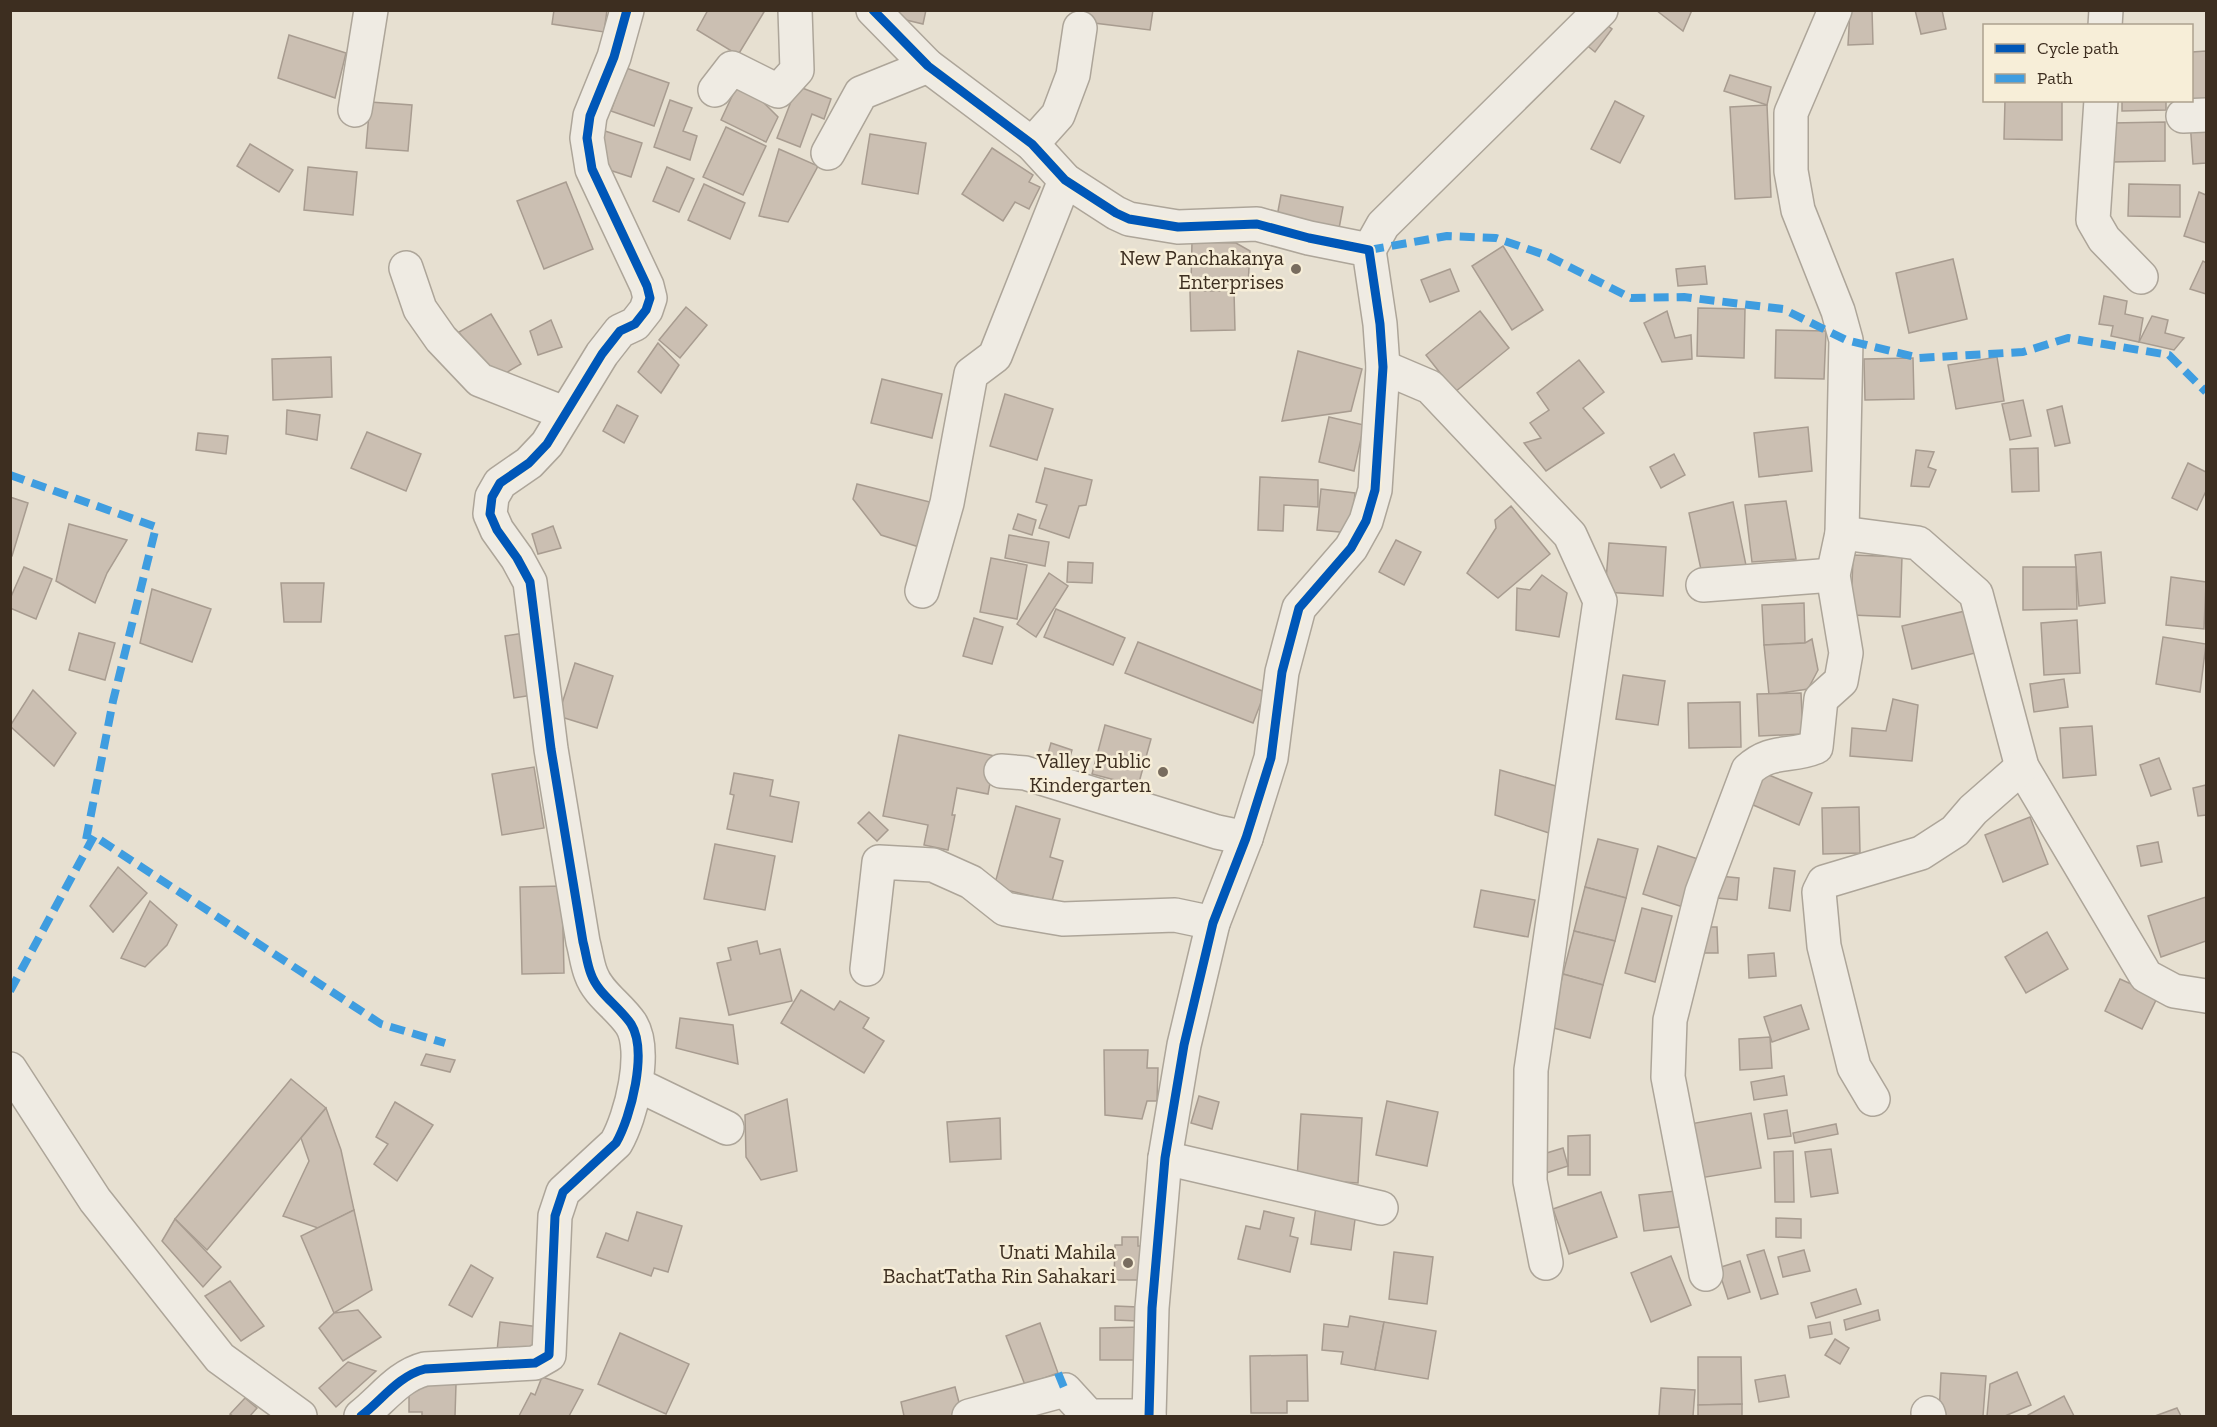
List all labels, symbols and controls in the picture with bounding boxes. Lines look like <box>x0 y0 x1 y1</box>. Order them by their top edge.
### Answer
legend <box>1983 24 2193 102</box>
text: Cycle path <box>2037 37 2119 59</box>
text: Path <box>2037 67 2073 89</box>
place label: New Panchakanya Enterprises <box>1120 245 1284 294</box>
marker: New Panchakanya Enterprises <box>1289 262 1303 276</box>
place label: Valley Public Kindergarten <box>1029 748 1151 797</box>
marker: Valley Public Kindergarten <box>1156 765 1170 779</box>
place label: Unati Mahila BachatTatha Rin Sahakari <box>883 1239 1116 1288</box>
marker: Unati Mahila BachatTatha Rin Sahakari <box>1121 1256 1135 1270</box>

